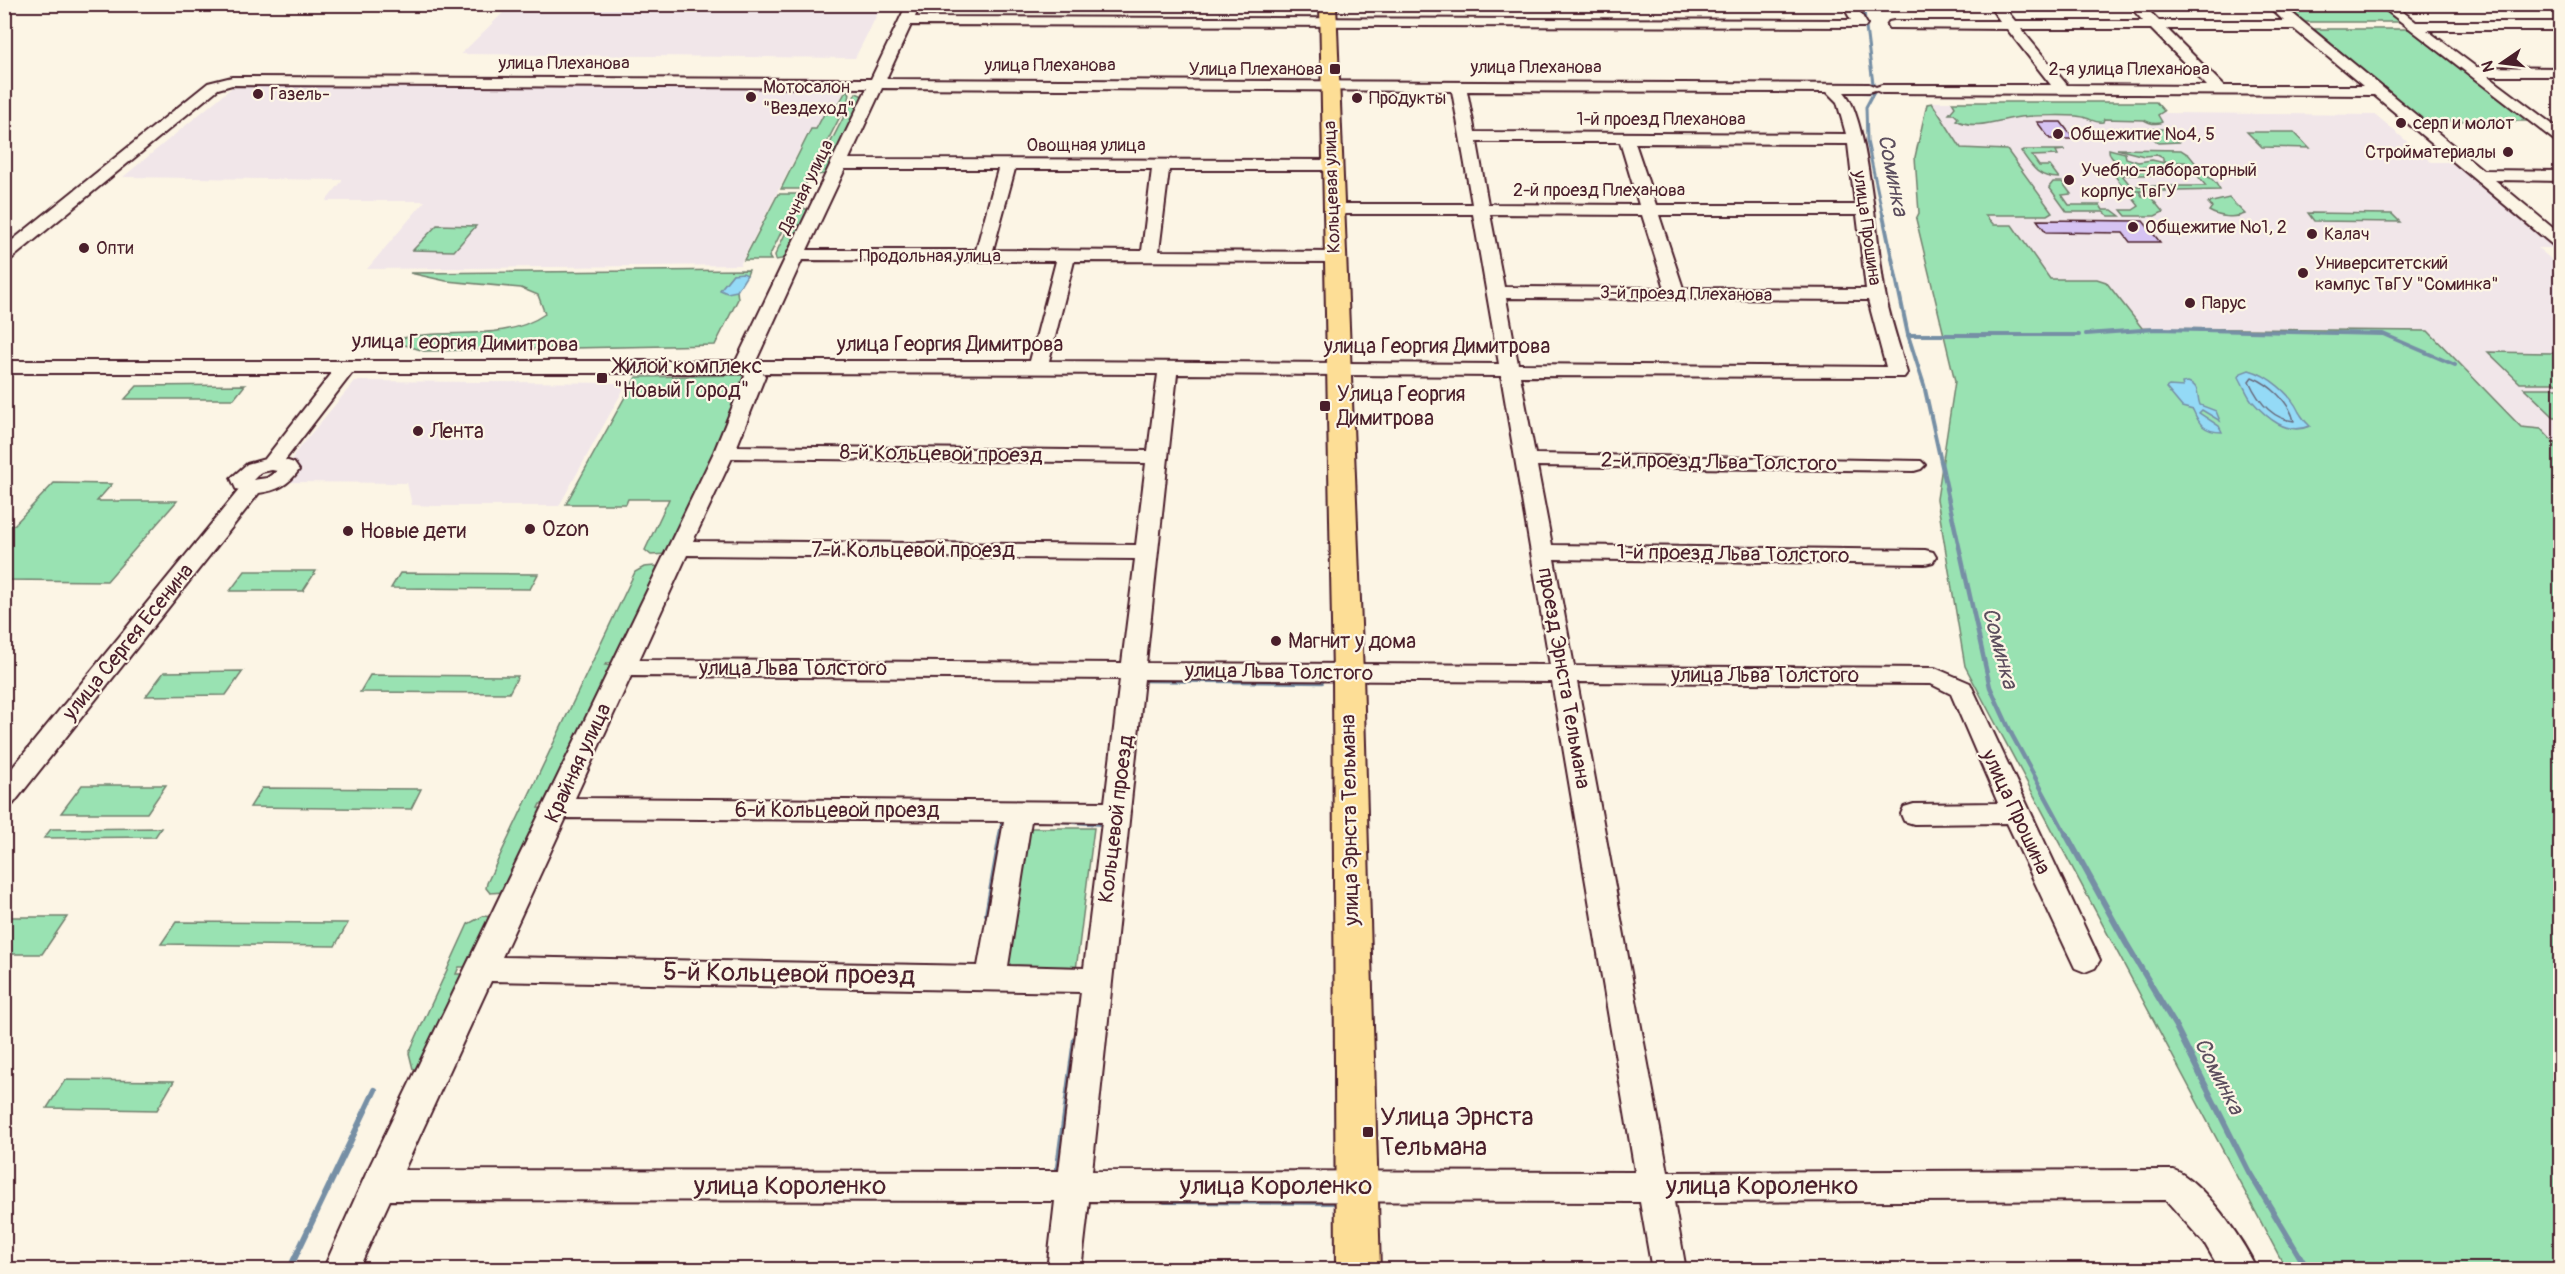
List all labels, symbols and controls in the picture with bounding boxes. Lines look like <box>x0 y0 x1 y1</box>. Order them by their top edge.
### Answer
north arrow <box>2472 33 2532 93</box>
street label: улица Плеханова <box>497 52 630 75</box>
street label: улица Плеханова <box>983 54 1116 77</box>
street label: улица Плеханова <box>1469 56 1602 79</box>
place label: Улица Плеханова <box>1189 58 1323 81</box>
street label: 2-я улица Плеханова <box>2048 58 2210 81</box>
text: N <box>2477 59 2499 74</box>
marker: Улица Плеханова <box>1328 62 1342 76</box>
place label: Мотосалон "Вездеход" <box>763 76 855 120</box>
place label: Газель- <box>270 83 330 106</box>
marker: Газель- <box>251 87 265 101</box>
place label: Продукты <box>1369 87 1446 110</box>
marker: Мотосалон "Вездеход" <box>744 90 758 104</box>
marker: Продукты <box>1350 91 1364 105</box>
street label: 1-й проезд Плеханова <box>1576 108 1746 131</box>
place label: серп и молот <box>2413 112 2514 135</box>
marker: серп и молот <box>2394 116 2408 130</box>
street label: Кольцевая улица <box>1318 120 1346 254</box>
place label: Общежитие №4, 5 <box>2070 123 2215 146</box>
marker: Общежитие №4, 5 <box>2051 127 2065 141</box>
water label: Соминка <box>1871 132 1915 220</box>
street label: Овощная улица <box>1026 134 1146 157</box>
street label: Дачная улица <box>773 136 839 239</box>
place label: Стройматериалы <box>2365 141 2496 164</box>
marker: Стройматериалы <box>2501 145 2515 159</box>
place label: Учебно-лабораторный корпус ТвГУ <box>2081 159 2257 203</box>
street label: улица Прошина <box>1847 168 1886 287</box>
marker: Учебно-лабораторный корпус ТвГУ <box>2062 173 2076 187</box>
street label: 2-й проезд Плеханова <box>1513 179 1685 202</box>
place label: Общежитие №1, 2 <box>2145 216 2287 239</box>
marker: Общежитие №1, 2 <box>2126 220 2140 234</box>
place label: Калач <box>2324 223 2370 246</box>
marker: Калач <box>2305 227 2319 241</box>
place label: Опти <box>96 237 134 260</box>
marker: Опти <box>77 241 91 255</box>
street label: Продольная улица <box>859 245 1001 268</box>
place label: Университетский кампус ТвГУ "Соминка" <box>2315 252 2499 296</box>
marker: Университетский кампус ТвГУ "Соминка" <box>2296 266 2310 280</box>
street label: 3-й проезд Плеханова <box>1600 281 1772 307</box>
place label: Парус <box>2202 292 2247 315</box>
marker: Парус <box>2183 296 2197 310</box>
street label: улица Георгия Димитрова <box>351 328 578 358</box>
street label: улица Георгия Димитрова <box>836 331 1063 358</box>
street label: улица Георгия Димитрова <box>1323 333 1550 360</box>
place label: Жилой комплекс "Новый Город" <box>611 353 762 404</box>
marker: Жилой комплекс "Новый Город" <box>595 371 609 385</box>
place label: Улица Георгия Димитрова <box>1336 381 1465 432</box>
marker: Улица Георгия Димитрова <box>1318 399 1332 413</box>
place label: Лента <box>429 418 484 445</box>
marker: Лента <box>411 424 425 438</box>
street label: 8-й Кольцевой проезд <box>839 439 1043 469</box>
street label: 2-й проезд Льва Толстого <box>1601 446 1837 478</box>
place label: Ozon <box>542 516 589 543</box>
place label: Новые дети <box>360 518 466 545</box>
marker: Ozon <box>523 522 537 536</box>
marker: Новые дети <box>341 524 355 538</box>
street label: 7-й Кольцевой проезд <box>811 537 1015 564</box>
street label: 1-й проезд Льва Толстого <box>1616 538 1850 570</box>
street label: улица Сергея Есенина <box>56 558 200 727</box>
street label: проезд Эрнста Тельмана <box>1531 565 1597 791</box>
water label: Соминка <box>1976 605 2025 693</box>
place label: Магнит у дома <box>1288 628 1416 655</box>
marker: Магнит у дома <box>1269 634 1283 648</box>
street label: улица Льва Толстого <box>698 655 887 682</box>
street label: улица Льва Толстого <box>1184 657 1373 687</box>
street label: улица Льва Толстого <box>1670 662 1859 689</box>
street label: Крайняя улица <box>539 699 617 827</box>
street label: улица Эрнста Тельмана <box>1335 714 1365 927</box>
street label: Кольцевой проезд <box>1092 733 1140 904</box>
street label: улица Прошина <box>1975 744 2057 879</box>
street label: 6-й Кольцевой проезд <box>735 797 940 824</box>
street label: 5-й Кольцевой проезд <box>663 956 916 992</box>
water label: Соминка <box>2188 1033 2251 1121</box>
place label: Улица Эрнста Тельмана <box>1380 1101 1534 1163</box>
marker: Улица Эрнста Тельмана <box>1361 1125 1375 1139</box>
street label: улица Короленко <box>693 1170 886 1202</box>
street label: улица Короленко <box>1179 1170 1372 1202</box>
street label: улица Короленко <box>1665 1170 1858 1202</box>

